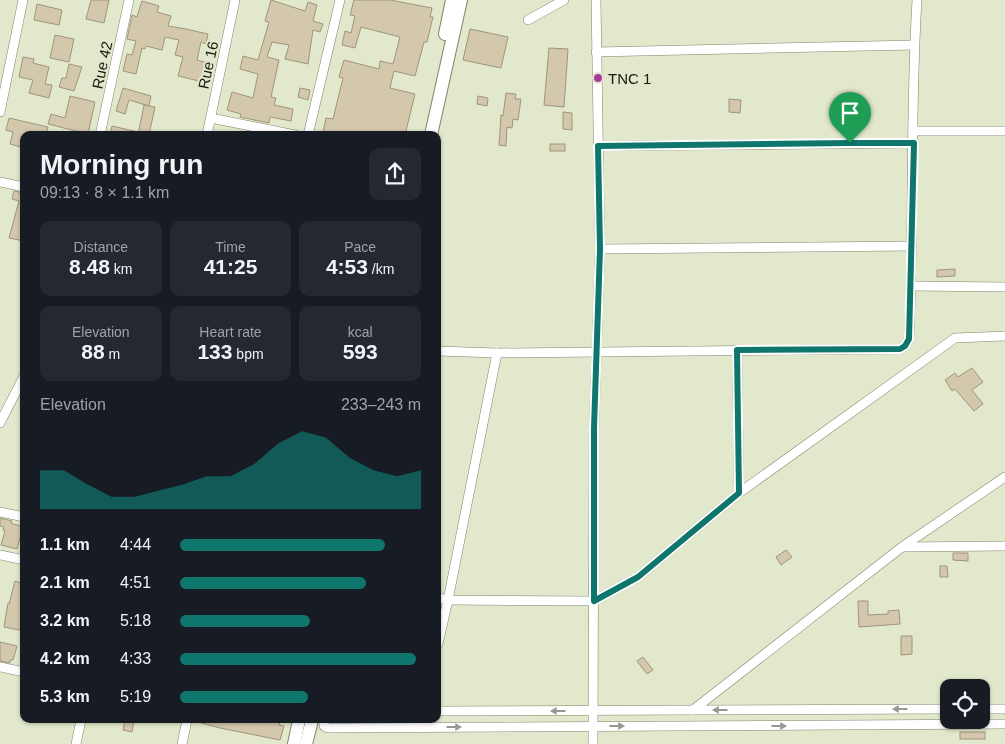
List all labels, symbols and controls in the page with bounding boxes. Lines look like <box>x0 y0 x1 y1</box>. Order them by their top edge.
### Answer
street label: Rue 42 <box>89 40 115 90</box>
street label: Rue 16 <box>195 40 221 90</box>
place label: TNC 1 <box>608 70 651 87</box>
marker: TNC 1 <box>592 72 604 84</box>
pin <box>829 92 871 143</box>
icon: arrive <box>836 99 864 127</box>
button: share <box>369 148 421 200</box>
text: Morning run <box>40 149 203 180</box>
text: 09:13 · 8 × 1.1 km <box>40 184 169 201</box>
text: Distance <box>74 239 128 255</box>
text: Time <box>215 239 246 255</box>
text: Pace <box>344 239 376 255</box>
text: 8.48 <box>69 255 110 278</box>
text: 41:25 <box>204 255 257 278</box>
text: 4:53 <box>326 255 368 278</box>
text: km <box>110 261 133 277</box>
text: /km <box>368 261 394 277</box>
text: Elevation <box>72 324 130 340</box>
text: Heart rate <box>199 324 262 340</box>
text: kcal <box>348 324 373 340</box>
text: 88 <box>81 340 105 363</box>
text: 133 <box>197 340 232 363</box>
text: 593 <box>343 340 378 363</box>
text: m <box>105 346 120 362</box>
text: bpm <box>232 346 264 362</box>
text: Elevation <box>40 396 106 413</box>
text: 233–243 m <box>341 396 421 413</box>
text: 1.1 km <box>40 536 90 553</box>
text: 4:44 <box>120 536 151 553</box>
text: 2.1 km <box>40 574 90 591</box>
text: 4:51 <box>120 574 151 591</box>
text: 3.2 km <box>40 612 90 629</box>
text: 5:18 <box>120 612 151 629</box>
text: 4.2 km <box>40 650 90 667</box>
text: 4:33 <box>120 650 151 667</box>
map controls <box>940 679 990 729</box>
button: locate <box>940 679 990 729</box>
text: 5.3 km <box>40 688 90 705</box>
text: 5:19 <box>120 688 151 705</box>
one-way arrow <box>892 705 908 713</box>
one-way arrow <box>712 706 728 714</box>
one-way arrow <box>549 707 565 715</box>
one-way arrow <box>609 722 625 730</box>
one-way arrow <box>771 722 787 730</box>
one-way arrow <box>446 723 462 731</box>

